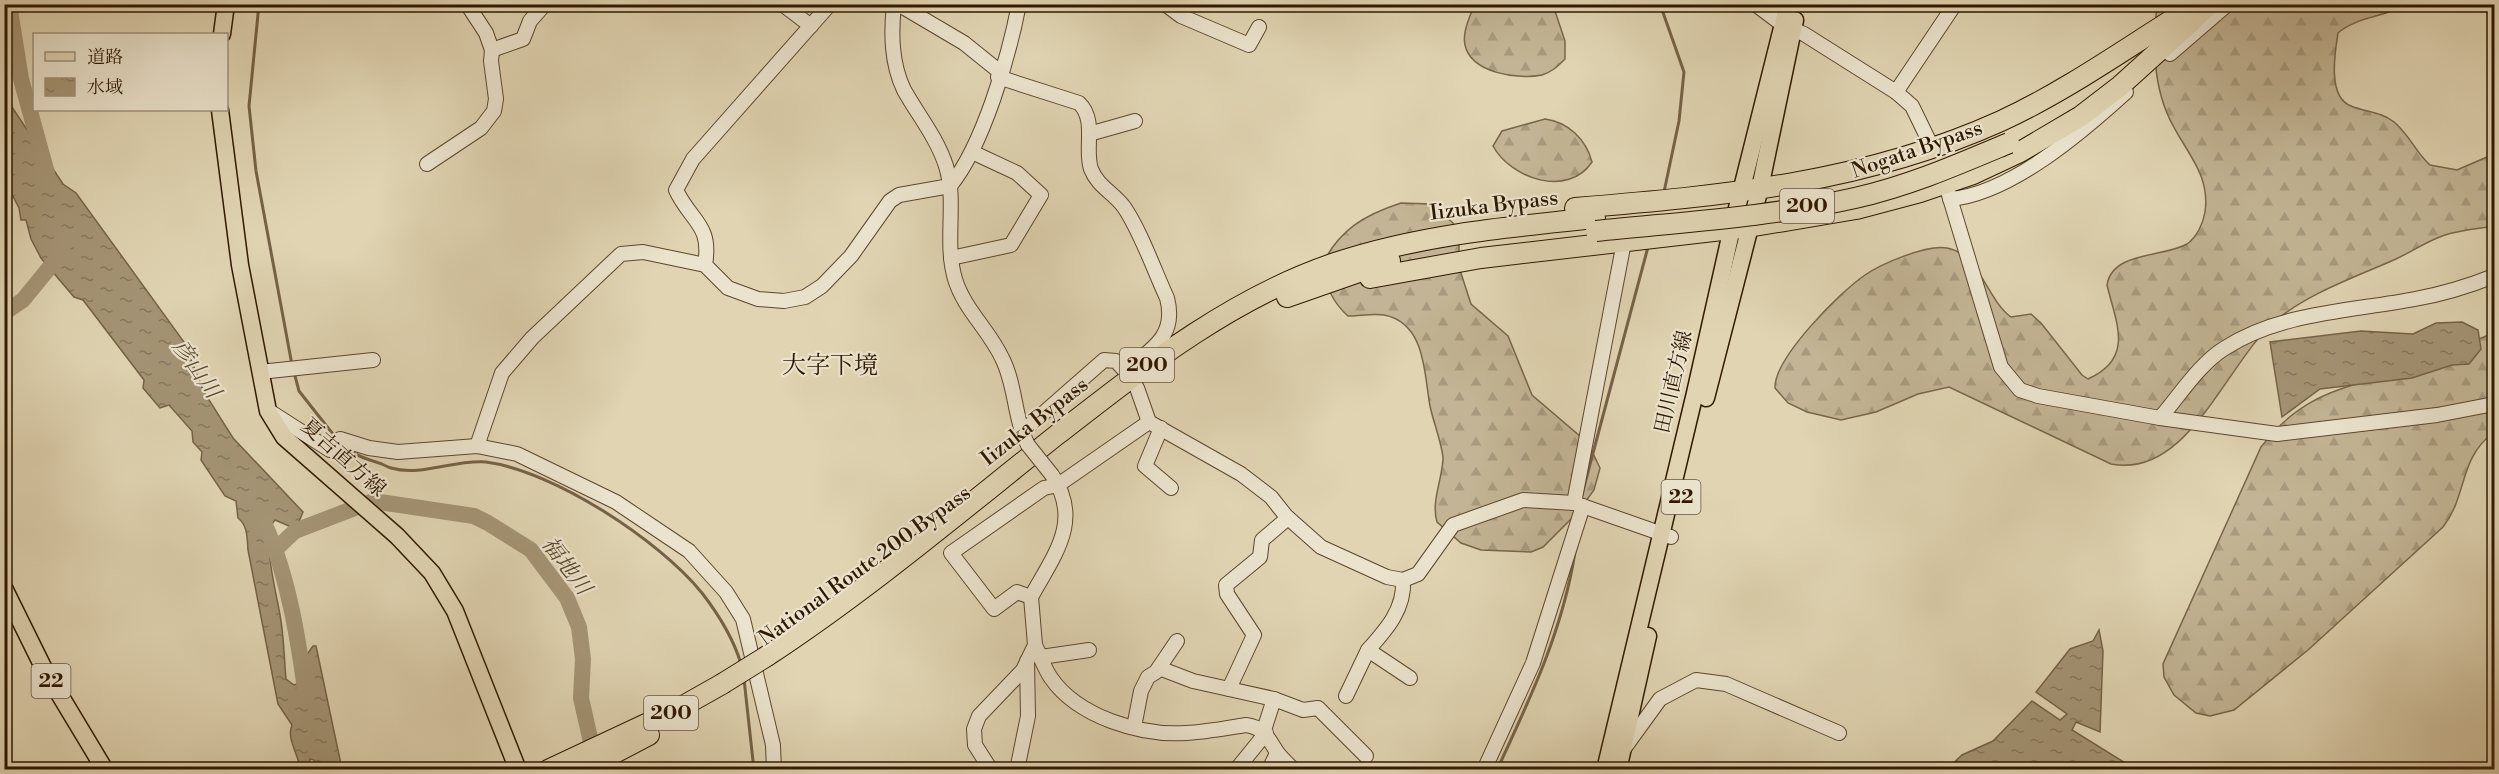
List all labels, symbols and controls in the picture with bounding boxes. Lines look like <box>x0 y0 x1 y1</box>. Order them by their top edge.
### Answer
legend <box>33 33 228 111</box>
text: 道路 <box>87 46 123 69</box>
text: 水域 <box>87 76 123 99</box>
street label: Nogata Bypass <box>1848 115 1986 185</box>
street label: Iizuka Bypass <box>1428 185 1560 227</box>
road number: 200 <box>1780 189 1834 223</box>
street label: 田川直方線 <box>1650 328 1698 436</box>
water label: 彦山川 <box>166 334 227 405</box>
road number: 200 <box>1120 348 1174 382</box>
district label: 大字下境 <box>782 351 878 381</box>
street label: Iizuka Bypass <box>976 372 1094 472</box>
street label: 夏吉直方線 <box>295 413 391 503</box>
street label: National Route 200 Bypass <box>754 480 976 652</box>
road number: 22 <box>1662 480 1700 514</box>
water label: 福地川 <box>535 532 598 602</box>
road number: 22 <box>32 664 70 698</box>
road number: 200 <box>644 696 698 730</box>

